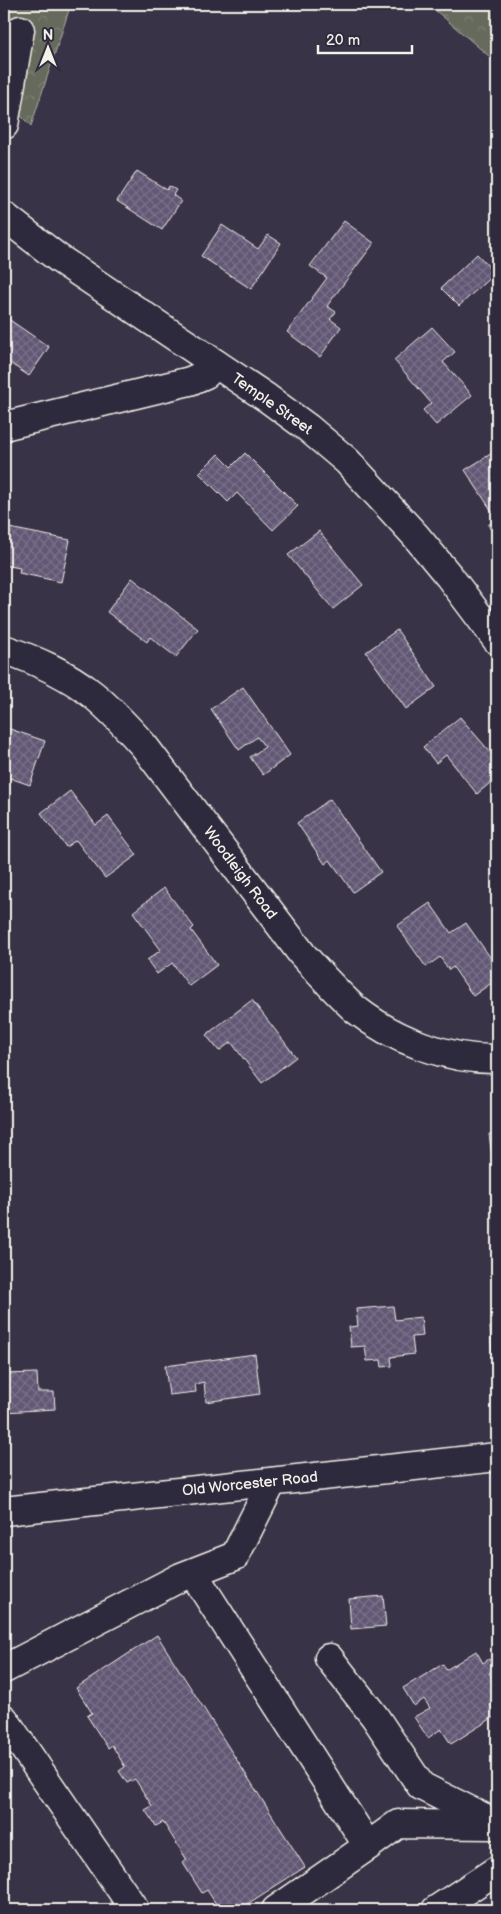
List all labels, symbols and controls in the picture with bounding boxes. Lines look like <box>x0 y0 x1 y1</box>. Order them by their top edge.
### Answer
north arrow <box>22 22 72 72</box>
scale bar <box>318 22 412 54</box>
text: N <box>43 27 53 44</box>
text: 20 m <box>326 31 360 50</box>
street label: Temple Street <box>228 369 316 439</box>
street label: Woodleigh Road <box>199 823 281 923</box>
street label: Old Worcester Road <box>181 1467 319 1501</box>

